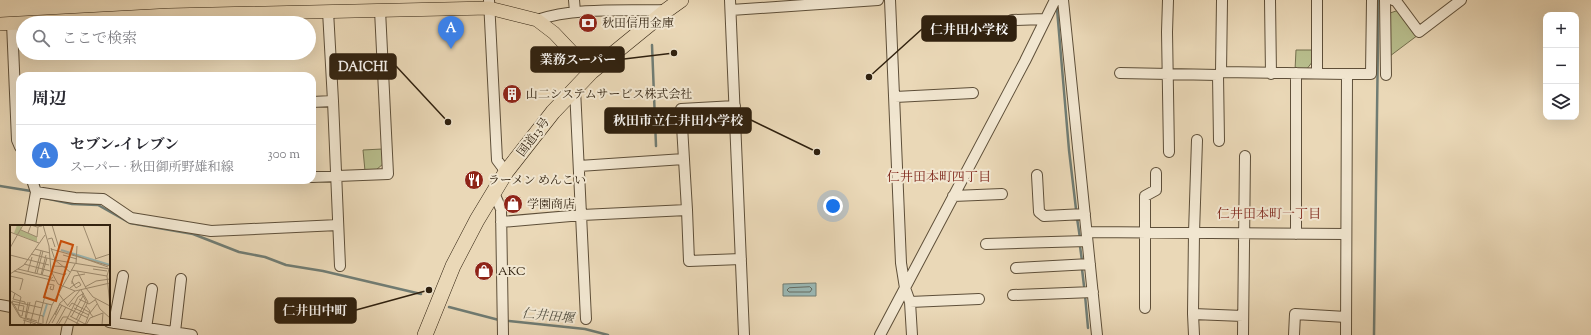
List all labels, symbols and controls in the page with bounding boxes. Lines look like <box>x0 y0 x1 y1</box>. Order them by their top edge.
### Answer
bank icon: 秋田信用金庫 <box>577 12 599 34</box>
map controls <box>1543 12 1579 120</box>
button: + <box>1543 12 1579 48</box>
place label: 秋田信用金庫 <box>602 15 674 33</box>
search box <box>16 16 316 60</box>
pin: A <box>438 16 464 49</box>
callout: 仁井田小学校 <box>922 16 1016 41</box>
text: 仁井田小学校 <box>930 22 1009 40</box>
icon: search <box>30 27 52 49</box>
text: ここで検索 <box>62 29 137 50</box>
callout: 業務スーパー <box>531 47 624 72</box>
button: − <box>1543 48 1579 84</box>
text: 業務スーパー <box>540 52 616 70</box>
callout: DAICHI <box>330 54 396 79</box>
text: DAICHI <box>338 59 388 77</box>
building icon: 山二システムサービス株式会社 <box>501 83 523 105</box>
button: layers <box>1543 84 1579 120</box>
place label: 山二システムサービス株式会社 <box>526 86 693 104</box>
text: 周辺 <box>32 88 66 112</box>
callout: 秋田市立仁井田小学校 <box>605 108 751 133</box>
text: 秋田市立仁井田小学校 <box>613 113 744 131</box>
street label: 国道13号 <box>513 114 555 161</box>
text: セブン-イレブン <box>70 135 179 156</box>
text: A <box>40 146 50 164</box>
text: 300 m <box>268 146 300 164</box>
text: スーパー · 秋田御所野雄和線 <box>70 159 234 177</box>
restaurant icon: ラーメン めんこい <box>463 169 485 191</box>
district label: 仁井田本町四丁目 <box>887 169 991 187</box>
place label: ラーメン めんこい <box>488 172 586 190</box>
shop icon: 学園商店 <box>502 193 524 215</box>
place label: 学園商店 <box>527 196 575 214</box>
your location <box>823 196 843 216</box>
district label: 仁井田本町一丁目 <box>1217 206 1321 224</box>
inset map <box>10 225 110 325</box>
shop icon: AKC <box>473 260 495 282</box>
place label: AKC <box>498 263 526 281</box>
callout: 仁井田中町 <box>275 298 356 323</box>
text: 仁井田中町 <box>282 303 348 321</box>
water label: 仁井田堰 <box>521 305 577 329</box>

